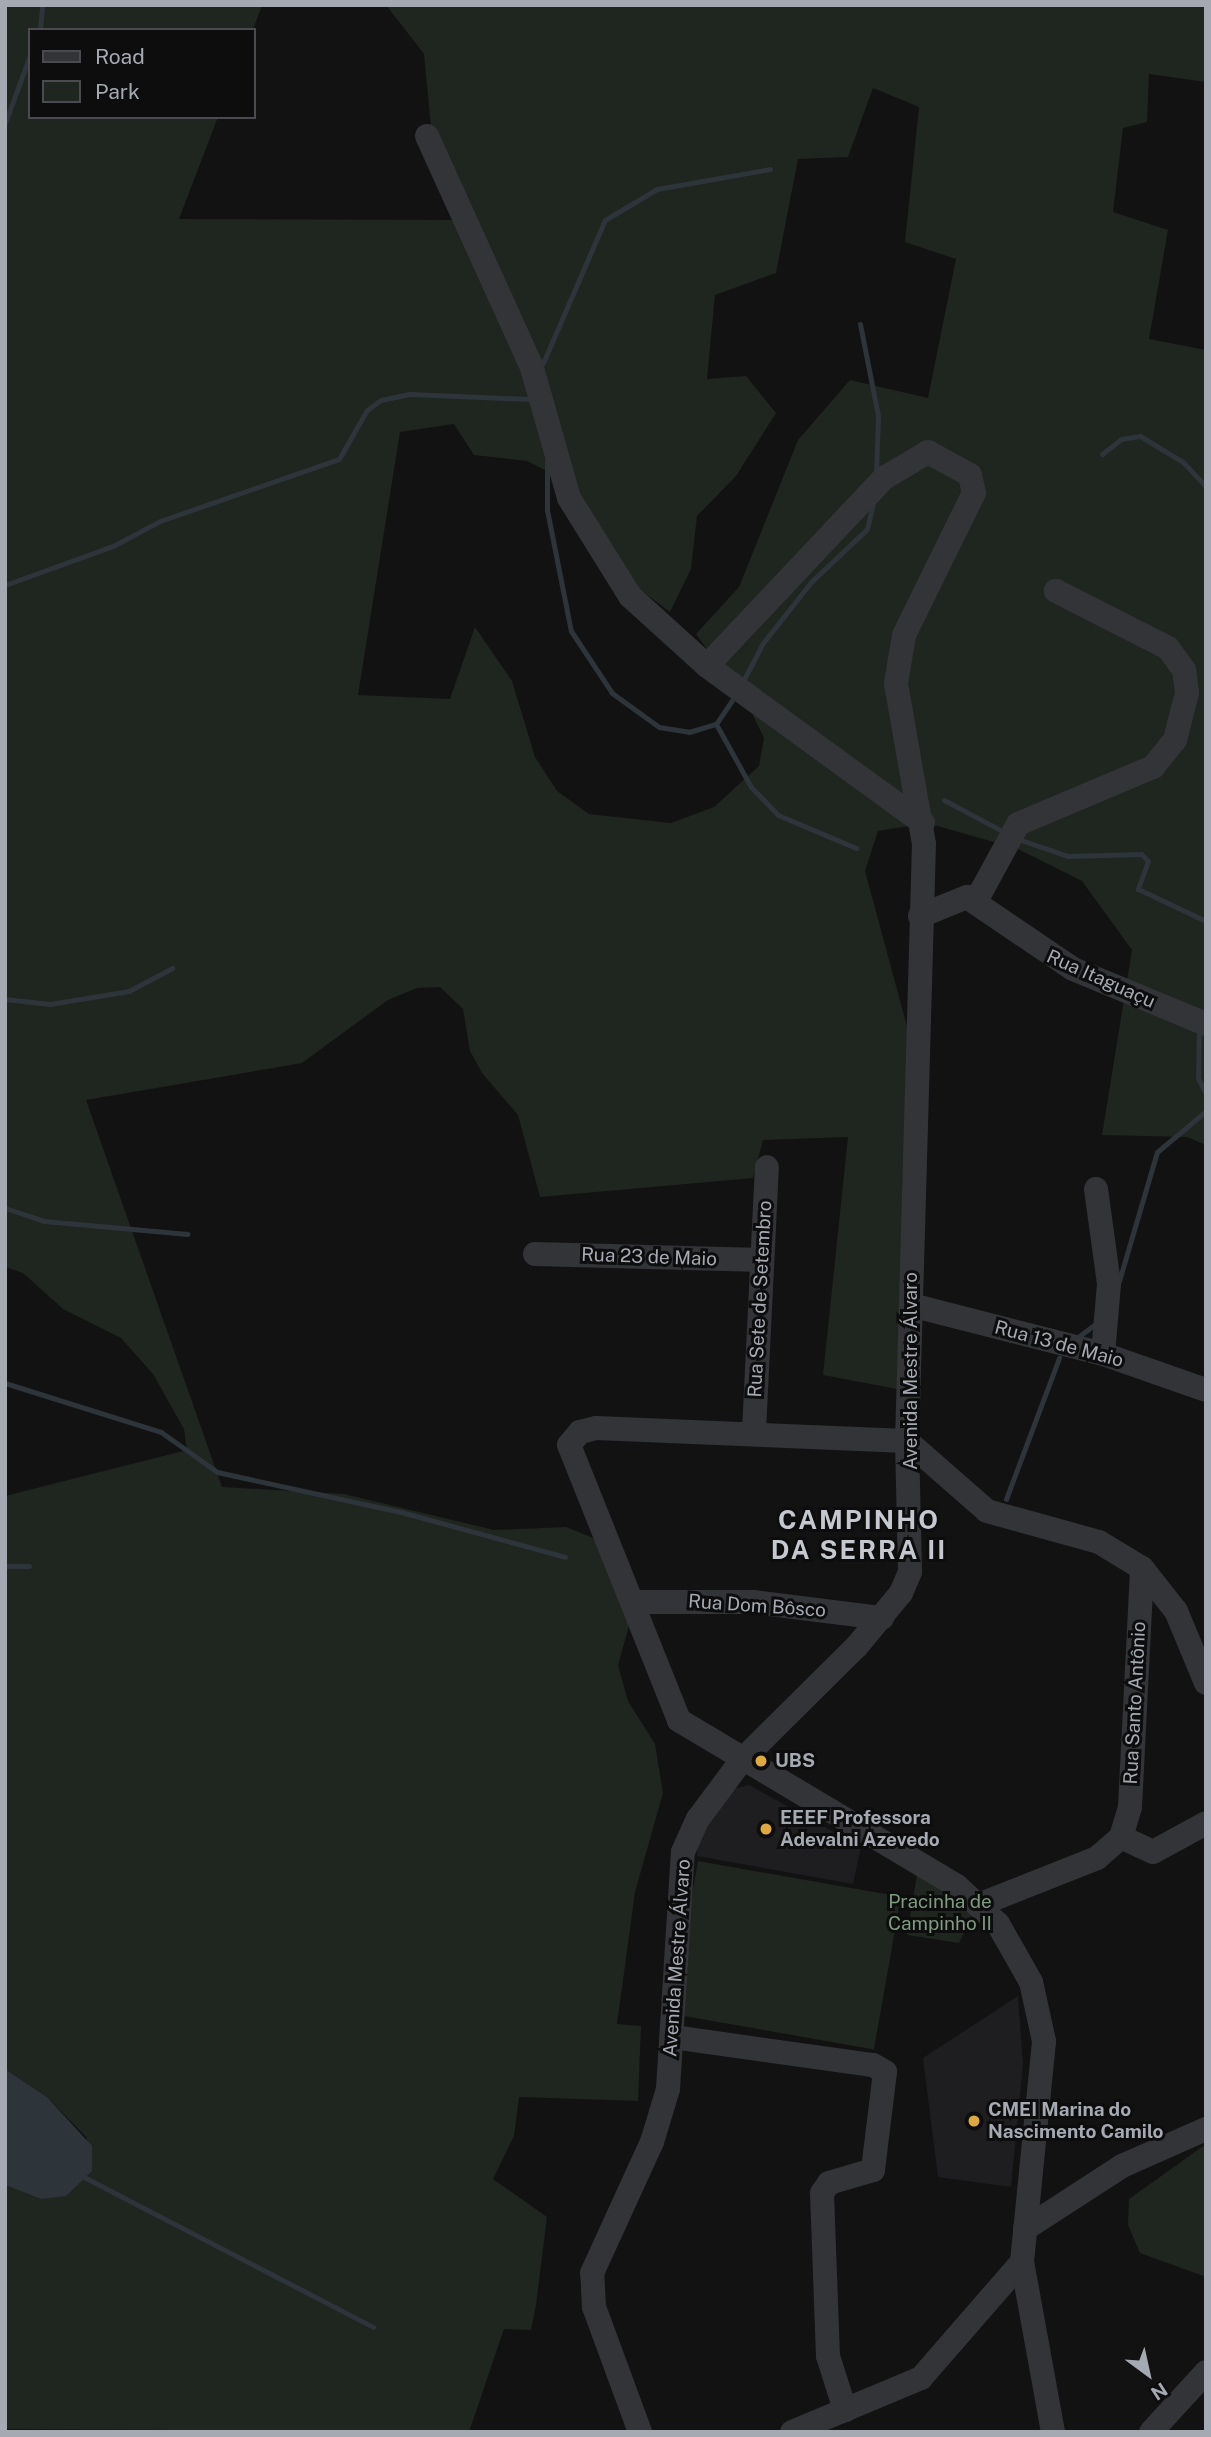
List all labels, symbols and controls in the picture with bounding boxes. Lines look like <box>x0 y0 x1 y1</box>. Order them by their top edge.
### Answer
legend <box>28 28 256 119</box>
text: Road <box>95 44 145 69</box>
text: Park <box>95 79 140 104</box>
street label: Rua Itaguaçu <box>1043 945 1159 1013</box>
street label: Rua Sete de Setembro <box>743 1200 777 1398</box>
street label: Rua 23 de Maio <box>581 1243 717 1271</box>
street label: Avenida Mestre Álvaro <box>900 1272 922 1470</box>
street label: Rua 13 de Maio <box>992 1316 1126 1372</box>
district label: CAMPINHO DA SERRA II <box>772 1504 946 1566</box>
street label: Rua Dom Bôsco <box>687 1590 827 1622</box>
street label: Rua Santo Antônio <box>1119 1621 1151 1785</box>
place label: UBS <box>775 1750 815 1772</box>
marker: UBS <box>753 1753 769 1769</box>
place label: EEEF Professora Adevalni Azevedo <box>780 1807 940 1851</box>
marker: EEEF Professora Adevalni Azevedo <box>758 1821 774 1837</box>
street label: Avenida Mestre Álvaro <box>659 1858 695 2058</box>
park label: Pracinha de Campinho II <box>888 1891 992 1935</box>
place label: CMEI Marina do Nascimento Camilo <box>988 2099 1164 2143</box>
marker: CMEI Marina do Nascimento Camilo <box>966 2113 982 2129</box>
north arrow <box>1113 2339 1183 2409</box>
text: N <box>1147 2378 1172 2405</box>

